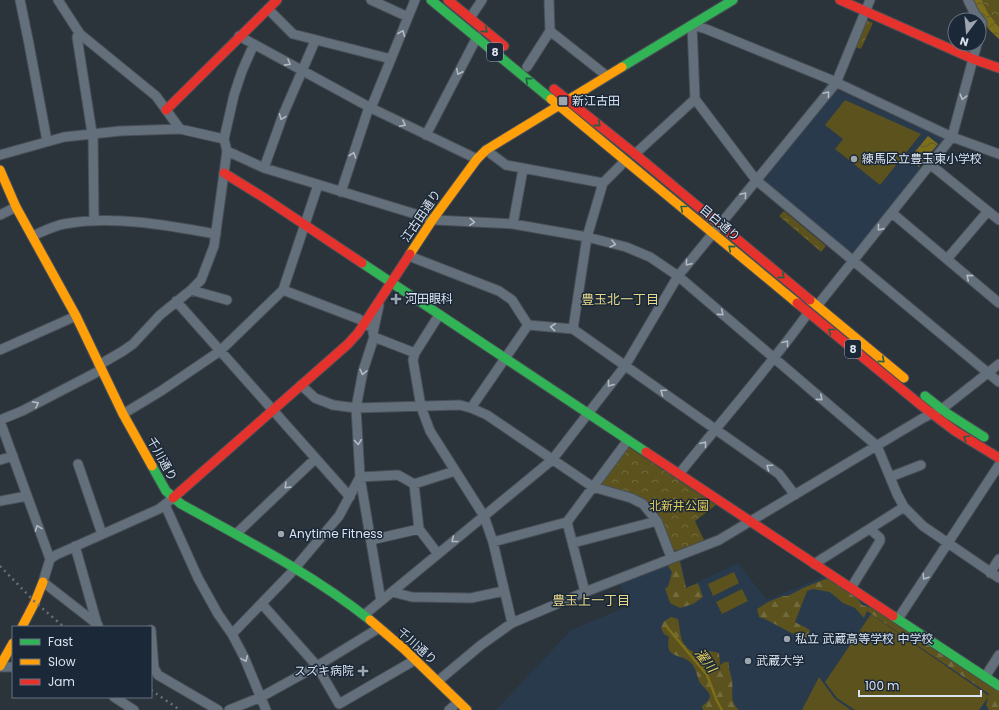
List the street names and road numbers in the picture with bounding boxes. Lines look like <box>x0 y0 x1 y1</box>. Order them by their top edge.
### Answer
road number: 8 <box>487 43 503 61</box>
street label: 江古田通り <box>397 186 444 245</box>
street label: 目白通り <box>696 201 744 245</box>
road number: 8 <box>845 340 861 358</box>
street label: 千川通り <box>143 434 182 484</box>
street label: 千川通り <box>394 623 441 668</box>

